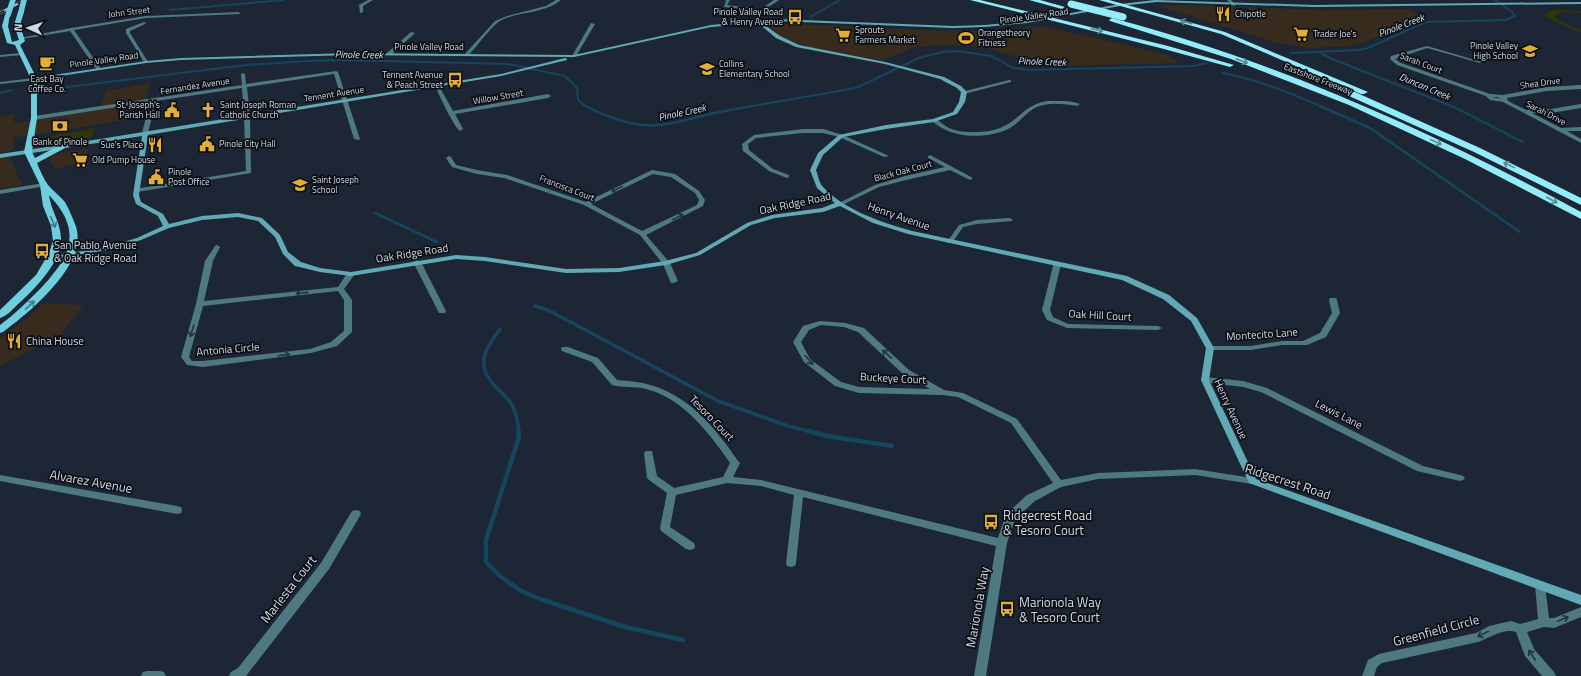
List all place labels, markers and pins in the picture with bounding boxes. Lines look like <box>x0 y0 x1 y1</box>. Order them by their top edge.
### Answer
place label: Pinole Valley Road & Henry Avenue <box>714 5 783 28</box>
restaurant icon: Chipotle <box>1214 5 1232 23</box>
place label: Chipotle <box>1235 7 1266 20</box>
bus stop icon: Pinole Valley Road & Henry Avenue <box>786 8 804 26</box>
place label: Sprouts Farmers Market <box>855 23 916 46</box>
supermarket icon: Trader Joe's <box>1292 25 1310 43</box>
supermarket icon: Sprouts Farmers Market <box>834 26 852 44</box>
place label: Orangetheory Fitness <box>978 26 1031 49</box>
place label: Trader Joe's <box>1313 27 1357 40</box>
sports icon: Orangetheory Fitness <box>957 29 975 47</box>
place label: Pinole Valley High School <box>1470 39 1519 62</box>
school or university icon: Pinole Valley High School <box>1521 42 1539 60</box>
cafe icon: East Bay Coffee Co. <box>38 54 56 72</box>
place label: Collins Elementary School <box>719 57 790 80</box>
school or university icon: Collins Elementary School <box>698 60 716 78</box>
place label: Tennent Avenue & Peach Street <box>382 68 444 91</box>
bus stop icon: Tennent Avenue & Peach Street <box>446 71 464 89</box>
place label: East Bay Coffee Co. <box>28 72 66 95</box>
place label: St. Joseph's Parish Hall <box>117 98 160 121</box>
place label: Saint Joseph Roman Catholic Church <box>220 98 296 121</box>
public building icon: St. Joseph's Parish Hall <box>163 101 181 119</box>
church icon: Saint Joseph Roman Catholic Church <box>199 101 217 119</box>
bank icon: Bank of Pinole <box>51 117 69 135</box>
place label: Bank of Pinole <box>33 135 88 148</box>
public building icon: Pinole City Hall <box>198 135 216 153</box>
restaurant icon: Sue's Place <box>146 136 164 154</box>
place label: Pinole City Hall <box>219 137 276 150</box>
place label: Sue's Place <box>101 138 143 151</box>
supermarket icon: Old Pump House <box>71 151 89 169</box>
place label: Old Pump House <box>92 153 156 166</box>
place label: Pinole Post Office <box>168 165 210 188</box>
public building icon: Pinole Post Office <box>147 168 165 186</box>
place label: Saint Joseph School <box>312 173 359 196</box>
school or university icon: Saint Joseph School <box>291 176 309 194</box>
place label: San Pablo Avenue & Oak Ridge Road <box>54 237 137 266</box>
bus stop icon: San Pablo Avenue & Oak Ridge Road <box>33 242 51 260</box>
restaurant icon: China House <box>5 332 23 350</box>
place label: China House <box>26 333 84 349</box>
place label: Ridgecrest Road & Tesoro Court <box>1003 505 1092 540</box>
bus stop icon: Ridgecrest Road & Tesoro Court <box>982 513 1000 531</box>
place label: Marionola Way & Tesoro Court <box>1019 592 1101 627</box>
bus stop icon: Marionola Way & Tesoro Court <box>998 600 1016 618</box>

